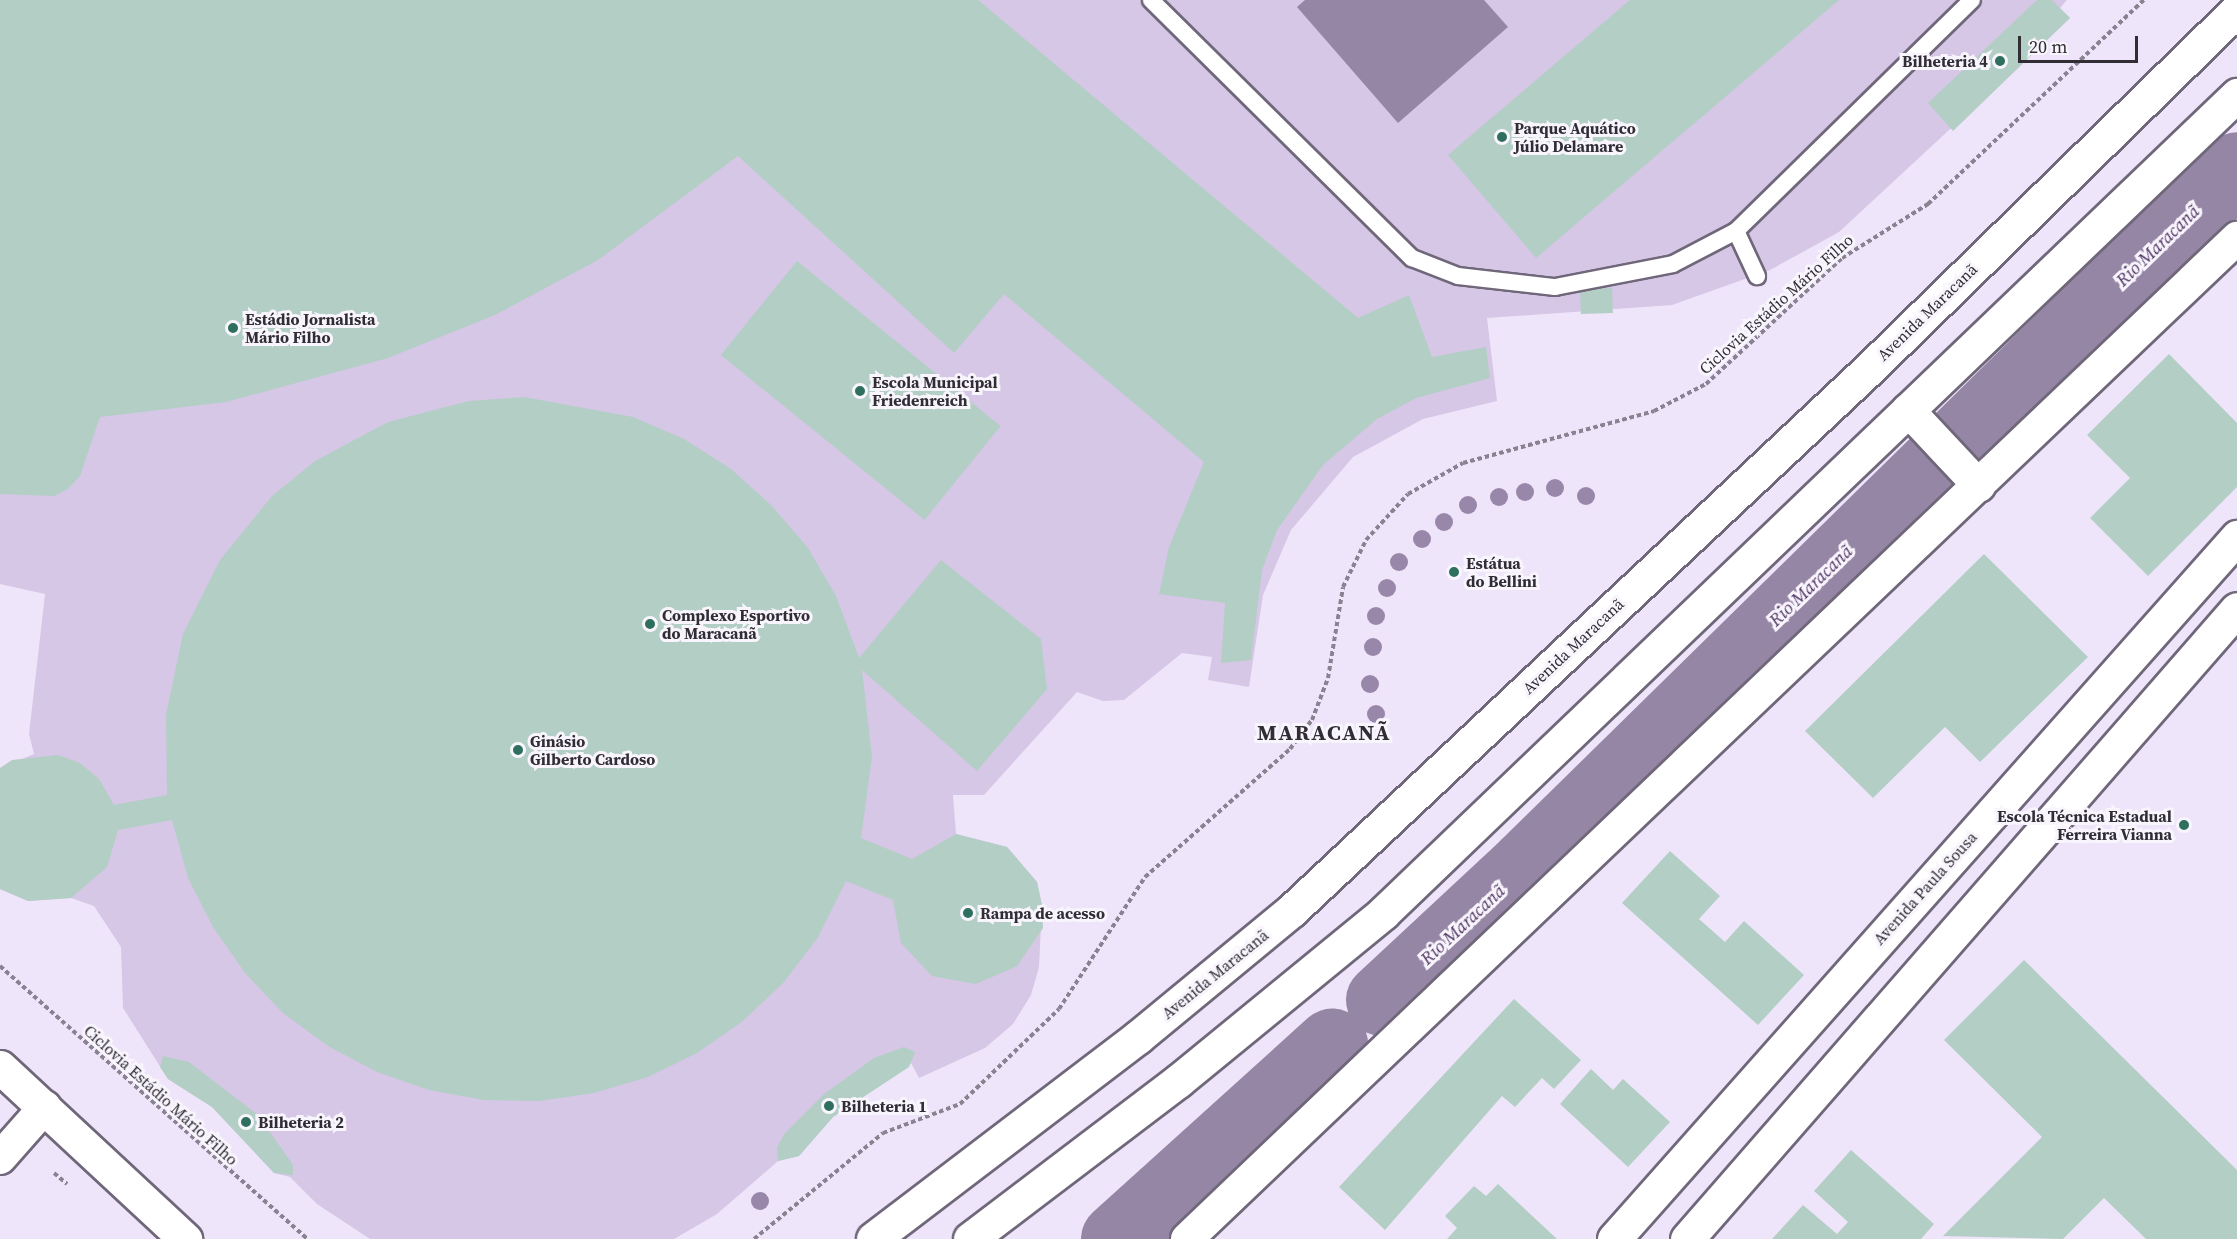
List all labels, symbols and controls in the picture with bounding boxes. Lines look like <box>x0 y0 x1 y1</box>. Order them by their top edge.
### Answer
scale bar <box>2021 24 2141 62</box>
text: 20 m <box>2029 34 2067 59</box>
place label: Bilheteria 4 <box>1902 51 1988 71</box>
marker: Bilheteria 4 <box>1993 54 2007 68</box>
place label: Parque Aquático Júlio Delamare <box>1514 118 1636 156</box>
marker: Parque Aquático Júlio Delamare <box>1495 130 1509 144</box>
water label: Rio Maracanã <box>2112 201 2204 291</box>
street label: Ciclovia Estádio Mário Filho <box>1695 230 1857 378</box>
street label: Avenida Maracanã <box>1873 259 1981 365</box>
place label: Estádio Jornalista Mário Filho <box>245 309 375 347</box>
marker: Estádio Jornalista Mário Filho <box>226 321 240 335</box>
place label: Escola Municipal Friedenreich <box>872 372 998 410</box>
marker: Escola Municipal Friedenreich <box>853 384 867 398</box>
water label: Rio Maracanã <box>1765 541 1857 631</box>
place label: Estátua do Bellini <box>1466 553 1537 591</box>
marker: Estátua do Bellini <box>1447 565 1461 579</box>
street label: Avenida Maracanã <box>1518 594 1628 698</box>
place label: Complexo Esportivo do Maracanã <box>662 605 810 643</box>
marker: Complexo Esportivo do Maracanã <box>643 617 657 631</box>
district label: MARACANÃ <box>1257 720 1391 746</box>
place label: Ginásio Gilberto Cardoso <box>530 731 655 769</box>
marker: Ginásio Gilberto Cardoso <box>511 743 525 757</box>
place label: Escola Técnica Estadual Ferreira Vianna <box>1997 806 2172 844</box>
marker: Escola Técnica Estadual Ferreira Vianna <box>2177 818 2191 832</box>
street label: Avenida Paula Sousa <box>1869 828 1981 948</box>
water label: Rio Maracanã <box>1416 880 1510 970</box>
place label: Rampa de acesso <box>980 903 1105 923</box>
marker: Rampa de acesso <box>961 906 975 920</box>
street label: Avenida Maracanã <box>1158 925 1272 1023</box>
street label: Ciclovia Estádio Mário Filho <box>80 1021 242 1169</box>
place label: Bilheteria 1 <box>841 1096 927 1116</box>
marker: Bilheteria 1 <box>822 1099 836 1113</box>
place label: Bilheteria 2 <box>258 1112 344 1132</box>
marker: Bilheteria 2 <box>239 1115 253 1129</box>

